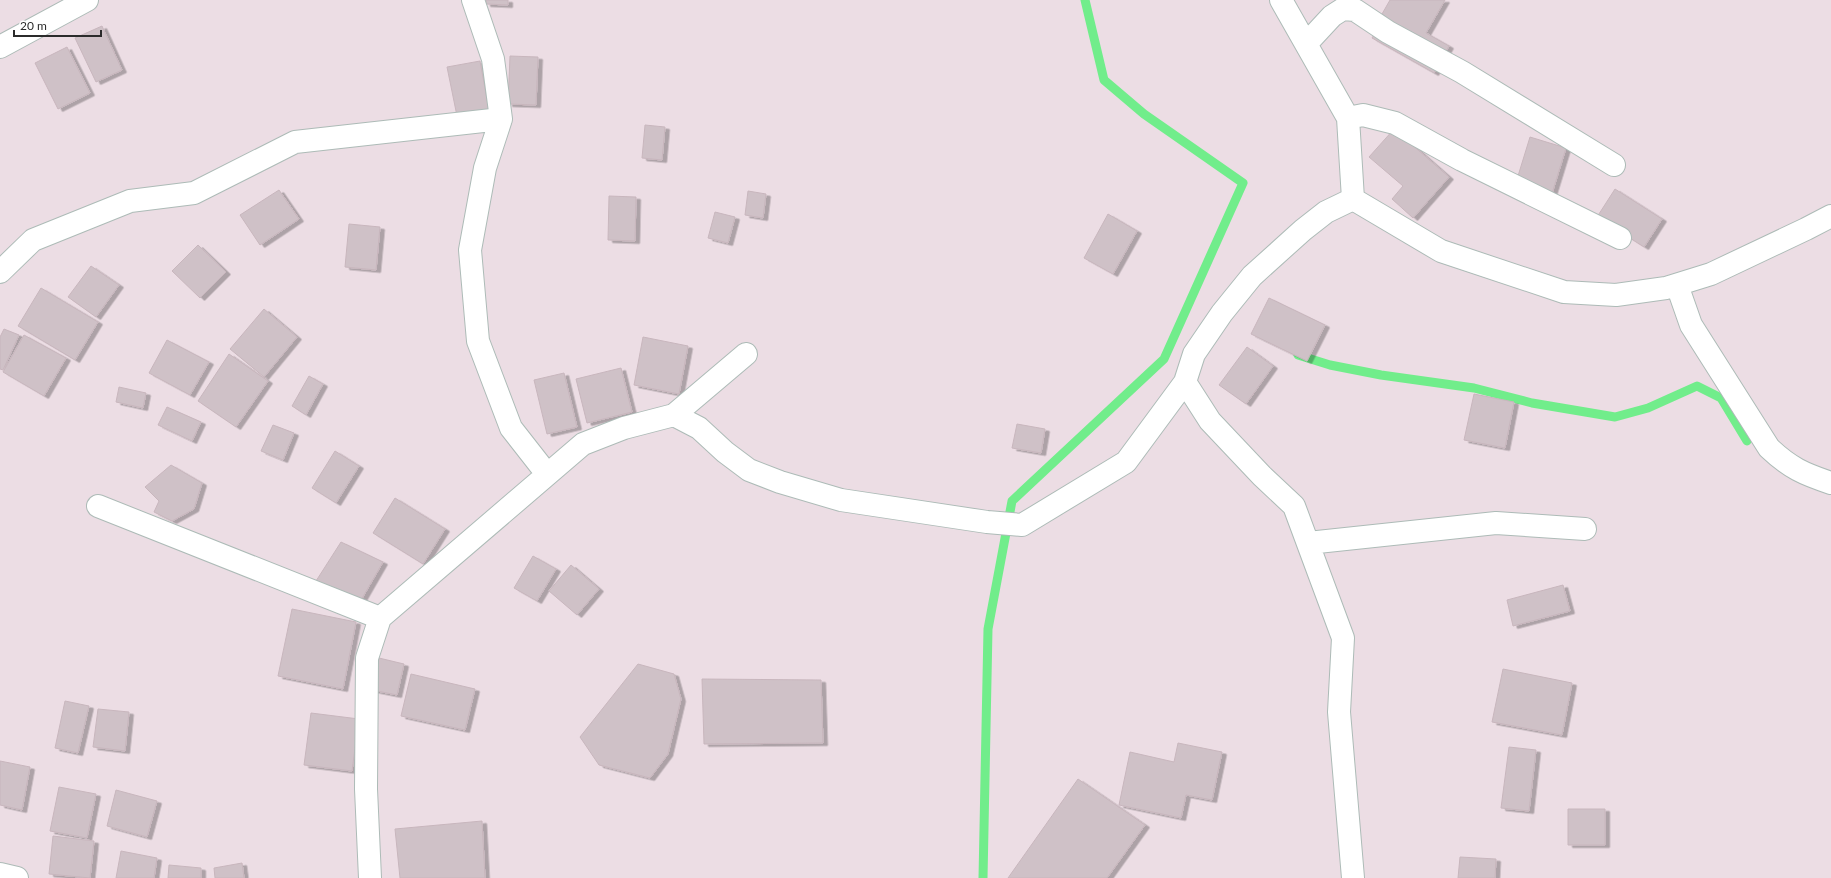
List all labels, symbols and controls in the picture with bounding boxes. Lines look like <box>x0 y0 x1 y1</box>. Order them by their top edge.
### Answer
scale bar <box>14 12 101 38</box>
text: 20 m <box>20 18 47 33</box>

